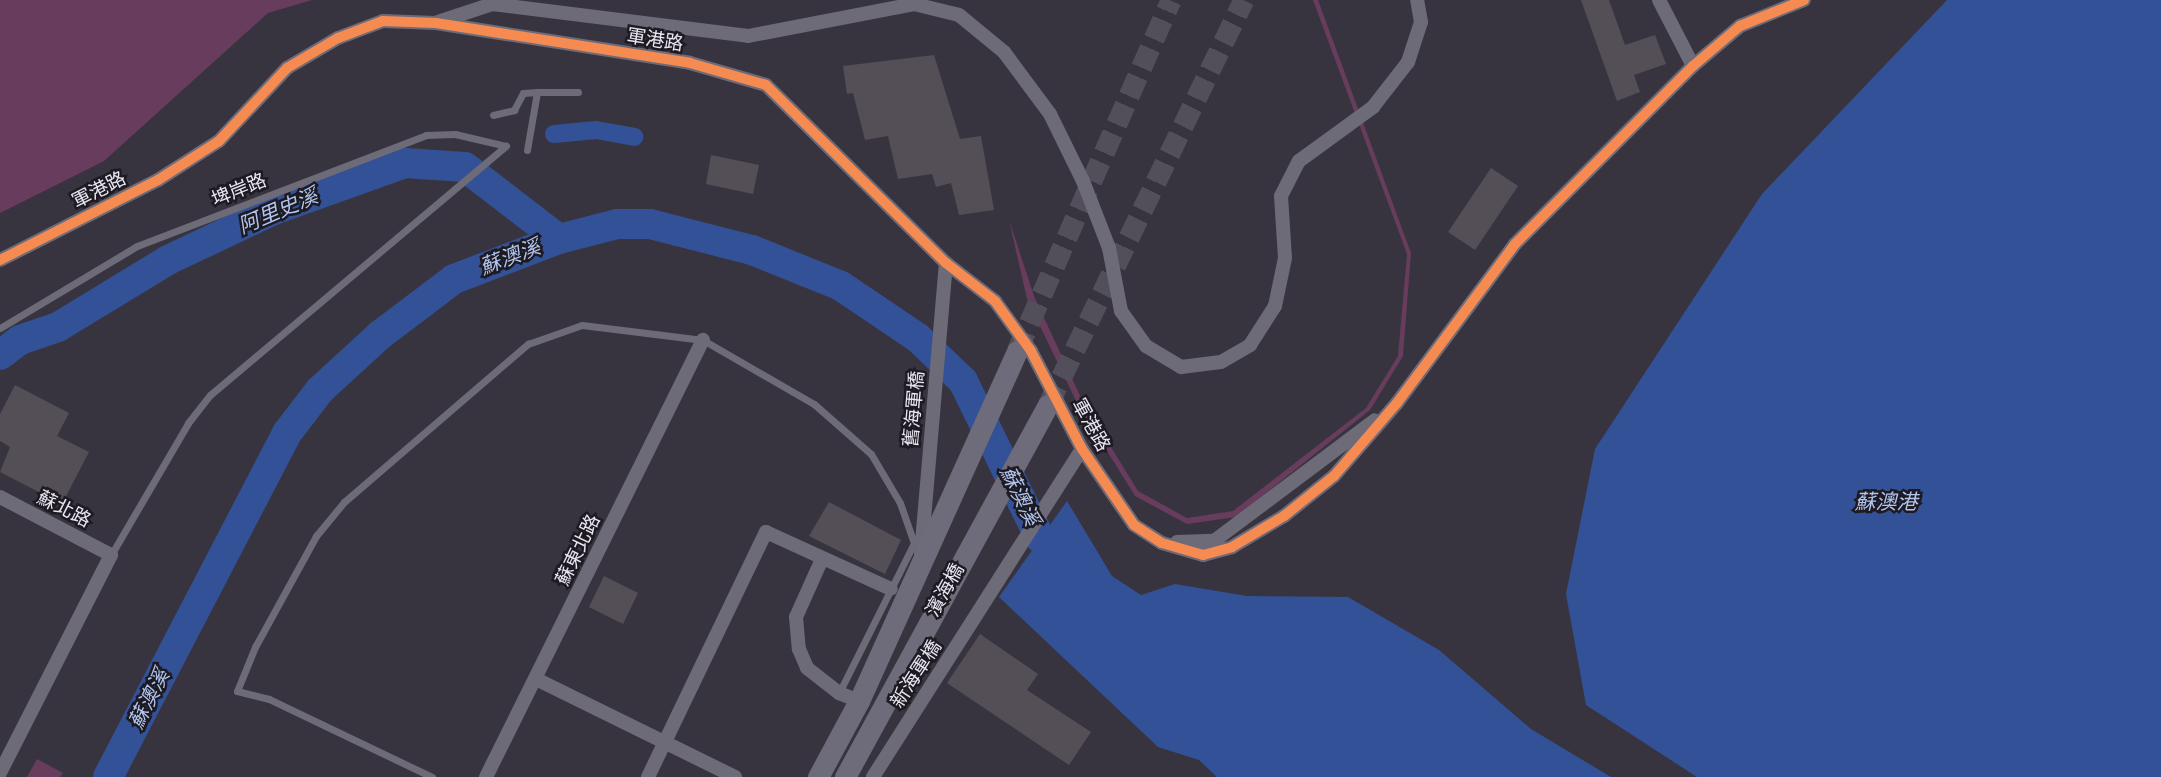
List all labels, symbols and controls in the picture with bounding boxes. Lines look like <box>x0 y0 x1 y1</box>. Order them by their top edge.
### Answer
street label: 軍港路 <box>625 24 685 56</box>
street label: 軍港路 <box>68 167 130 213</box>
street label: 埤岸路 <box>208 169 270 211</box>
water label: 阿里史溪 <box>234 183 322 239</box>
water label: 蘇澳溪 <box>476 234 544 280</box>
street label: 舊海軍橋 <box>899 370 929 448</box>
street label: 軍港路 <box>1067 395 1115 455</box>
water label: 蘇澳溪 <box>995 462 1045 530</box>
street label: 蘇北路 <box>33 486 95 532</box>
water label: 蘇澳港 <box>1855 489 1917 515</box>
street label: 蘇東北路 <box>551 511 605 589</box>
street label: 濱海橋 <box>921 560 969 620</box>
street label: 新海軍橋 <box>886 636 946 712</box>
water label: 蘇澳溪 <box>123 665 175 733</box>

